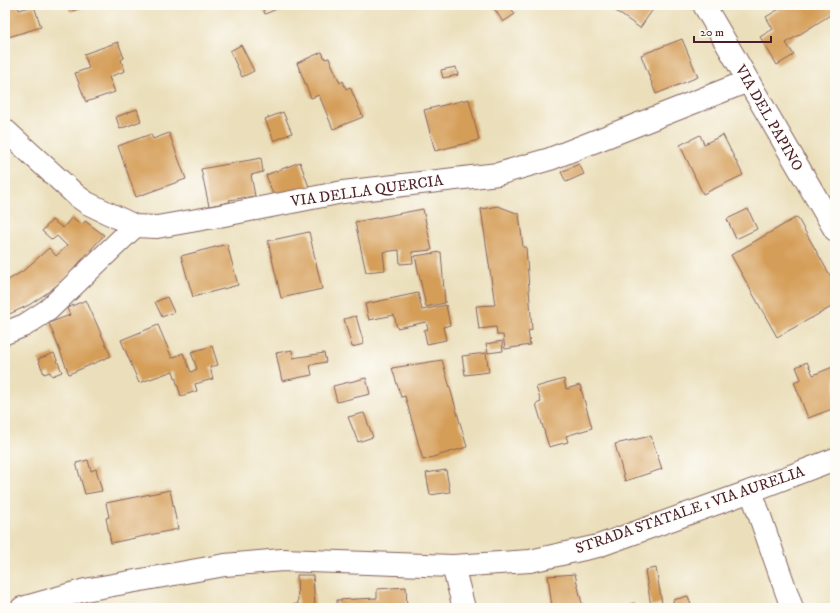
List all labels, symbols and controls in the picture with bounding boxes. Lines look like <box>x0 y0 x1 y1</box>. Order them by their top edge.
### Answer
scale bar <box>694 18 771 44</box>
text: 20 m <box>700 25 724 40</box>
street label: VIA DEL PAPINO <box>730 61 807 175</box>
street label: VIA DELLA QUERCIA <box>289 171 445 211</box>
street label: STRADA STATALE 1 VIA AURELIA <box>573 462 807 558</box>

